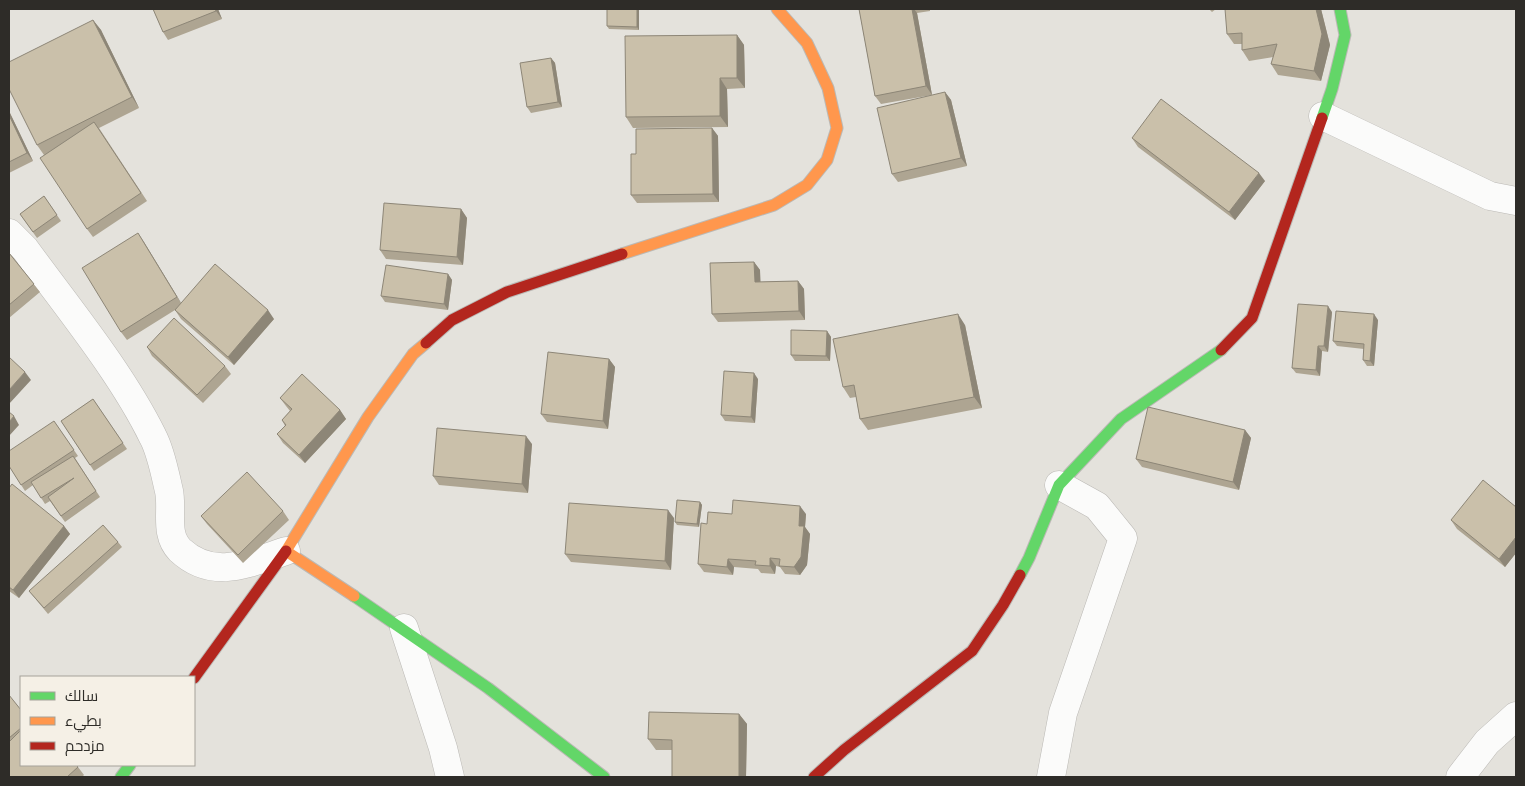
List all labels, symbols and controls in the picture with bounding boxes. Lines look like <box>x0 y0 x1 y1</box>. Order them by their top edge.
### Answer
legend <box>20 676 195 766</box>
text: سالك <box>65 687 98 705</box>
text: بطيء <box>65 712 102 733</box>
text: مزدحم <box>65 737 105 756</box>

